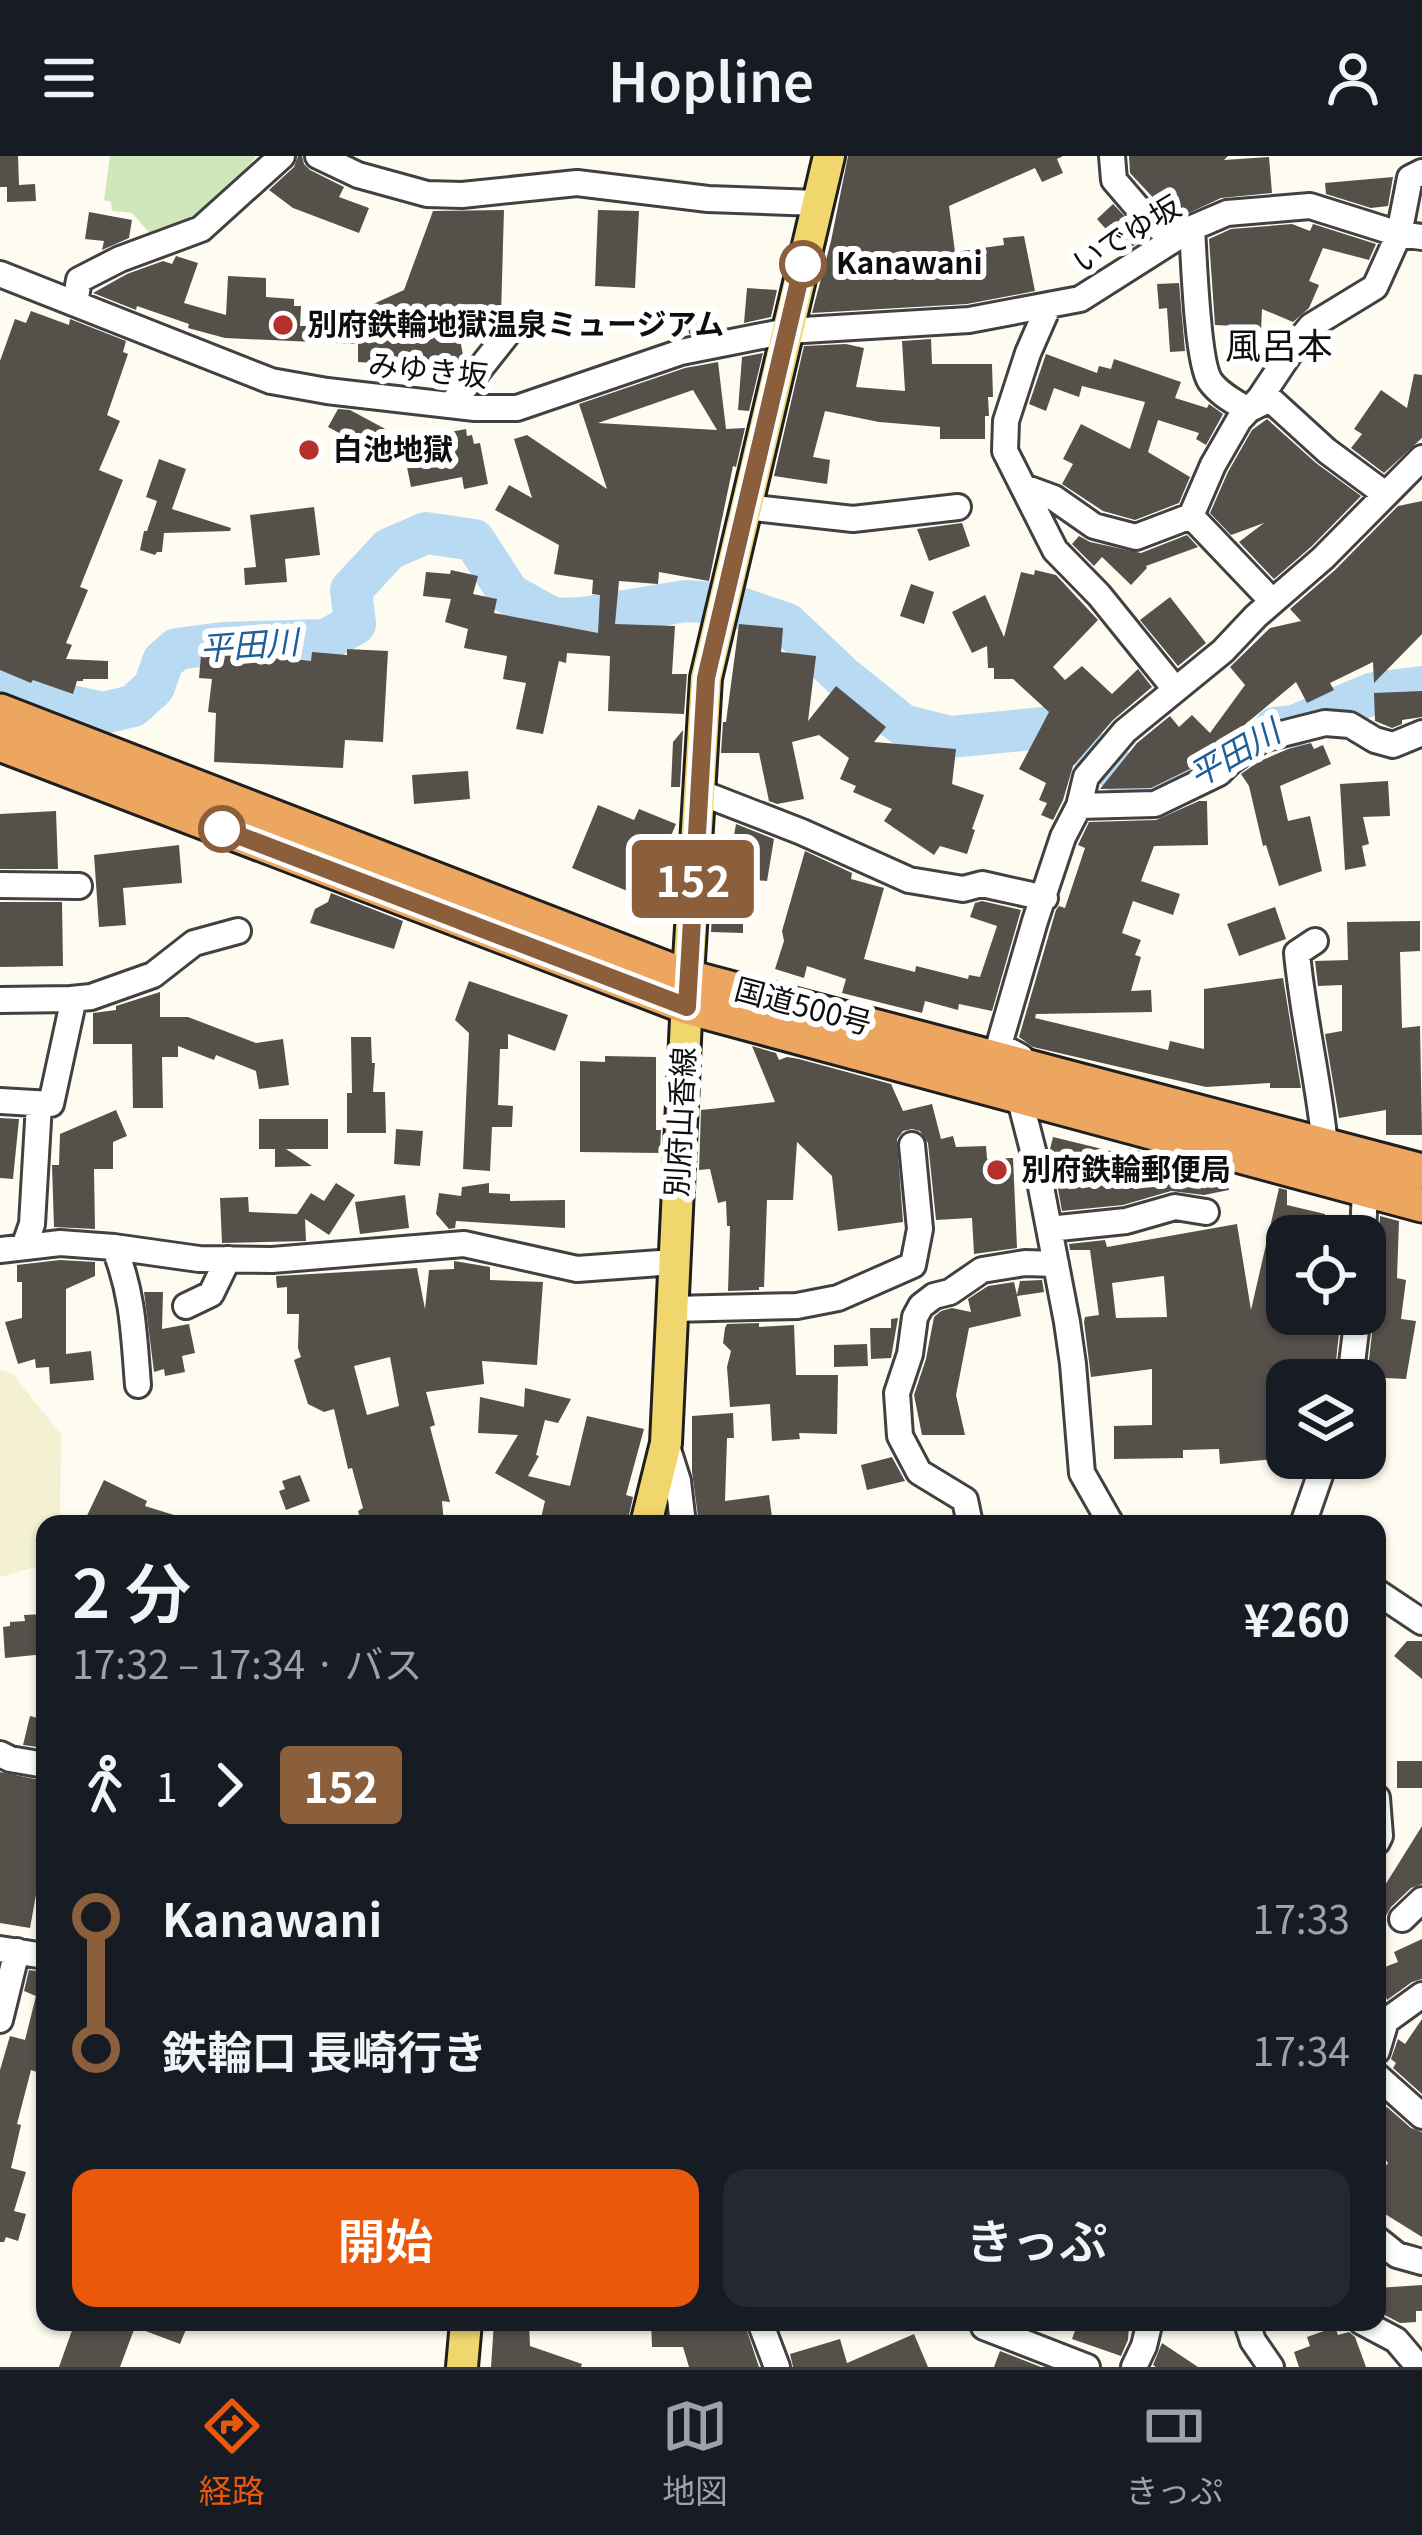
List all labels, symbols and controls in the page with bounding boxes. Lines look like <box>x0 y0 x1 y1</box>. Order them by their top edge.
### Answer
text: Hopline <box>608 39 814 118</box>
icon: menu <box>36 45 102 111</box>
icon: person <box>1320 45 1386 111</box>
street label: いでゆ坂 <box>1063 183 1188 282</box>
place label: Kanawani <box>836 239 983 283</box>
marker: Kanawani <box>781 242 825 286</box>
place label: 別府鉄輪地獄温泉ミュージアム <box>307 300 724 344</box>
marker: 別府鉄輪地獄温泉ミュージアム <box>270 312 296 338</box>
district label: 風呂本 <box>1225 317 1333 369</box>
street label: みゆき坂 <box>366 340 490 396</box>
place label: 白池地獄 <box>333 425 453 469</box>
marker: 白池地獄 <box>296 437 322 463</box>
water label: 平田川 <box>198 615 303 670</box>
water label: 平田川 <box>1178 704 1290 797</box>
unlabelled marker <box>200 807 244 851</box>
line badge: 152 <box>624 840 762 918</box>
text: 152 <box>656 848 730 909</box>
street label: 国道500号 <box>730 965 877 1043</box>
street label: 別府山香線 <box>652 1046 704 1198</box>
place label: 別府鉄輪郵便局 <box>1021 1145 1231 1189</box>
marker: 別府鉄輪郵便局 <box>984 1157 1010 1183</box>
map controls <box>1266 1215 1386 1479</box>
button: locate <box>1266 1215 1386 1335</box>
button: layers <box>1266 1359 1386 1479</box>
text: 2 分 <box>72 1541 191 1637</box>
text: ¥260 <box>1244 1585 1350 1650</box>
text: 17:32 – 17:34 · バス <box>72 1634 423 1690</box>
icon: walk <box>72 1752 138 1818</box>
icon: forward <box>196 1752 262 1818</box>
text: 152 <box>304 1754 378 1815</box>
text: 1 <box>156 1757 178 1813</box>
text: Kanawani <box>162 1885 382 1950</box>
text: 17:33 <box>1253 1889 1350 1945</box>
text: 鉄輪口 長崎行き <box>162 2017 487 2082</box>
text: 17:34 <box>1253 2021 1350 2077</box>
button: 開始 <box>72 2169 699 2307</box>
button: きっぷ <box>723 2169 1350 2307</box>
tab: 経路 <box>199 2393 265 2513</box>
tab: 地図 <box>662 2393 728 2513</box>
tab: きっぷ <box>1126 2393 1223 2513</box>

